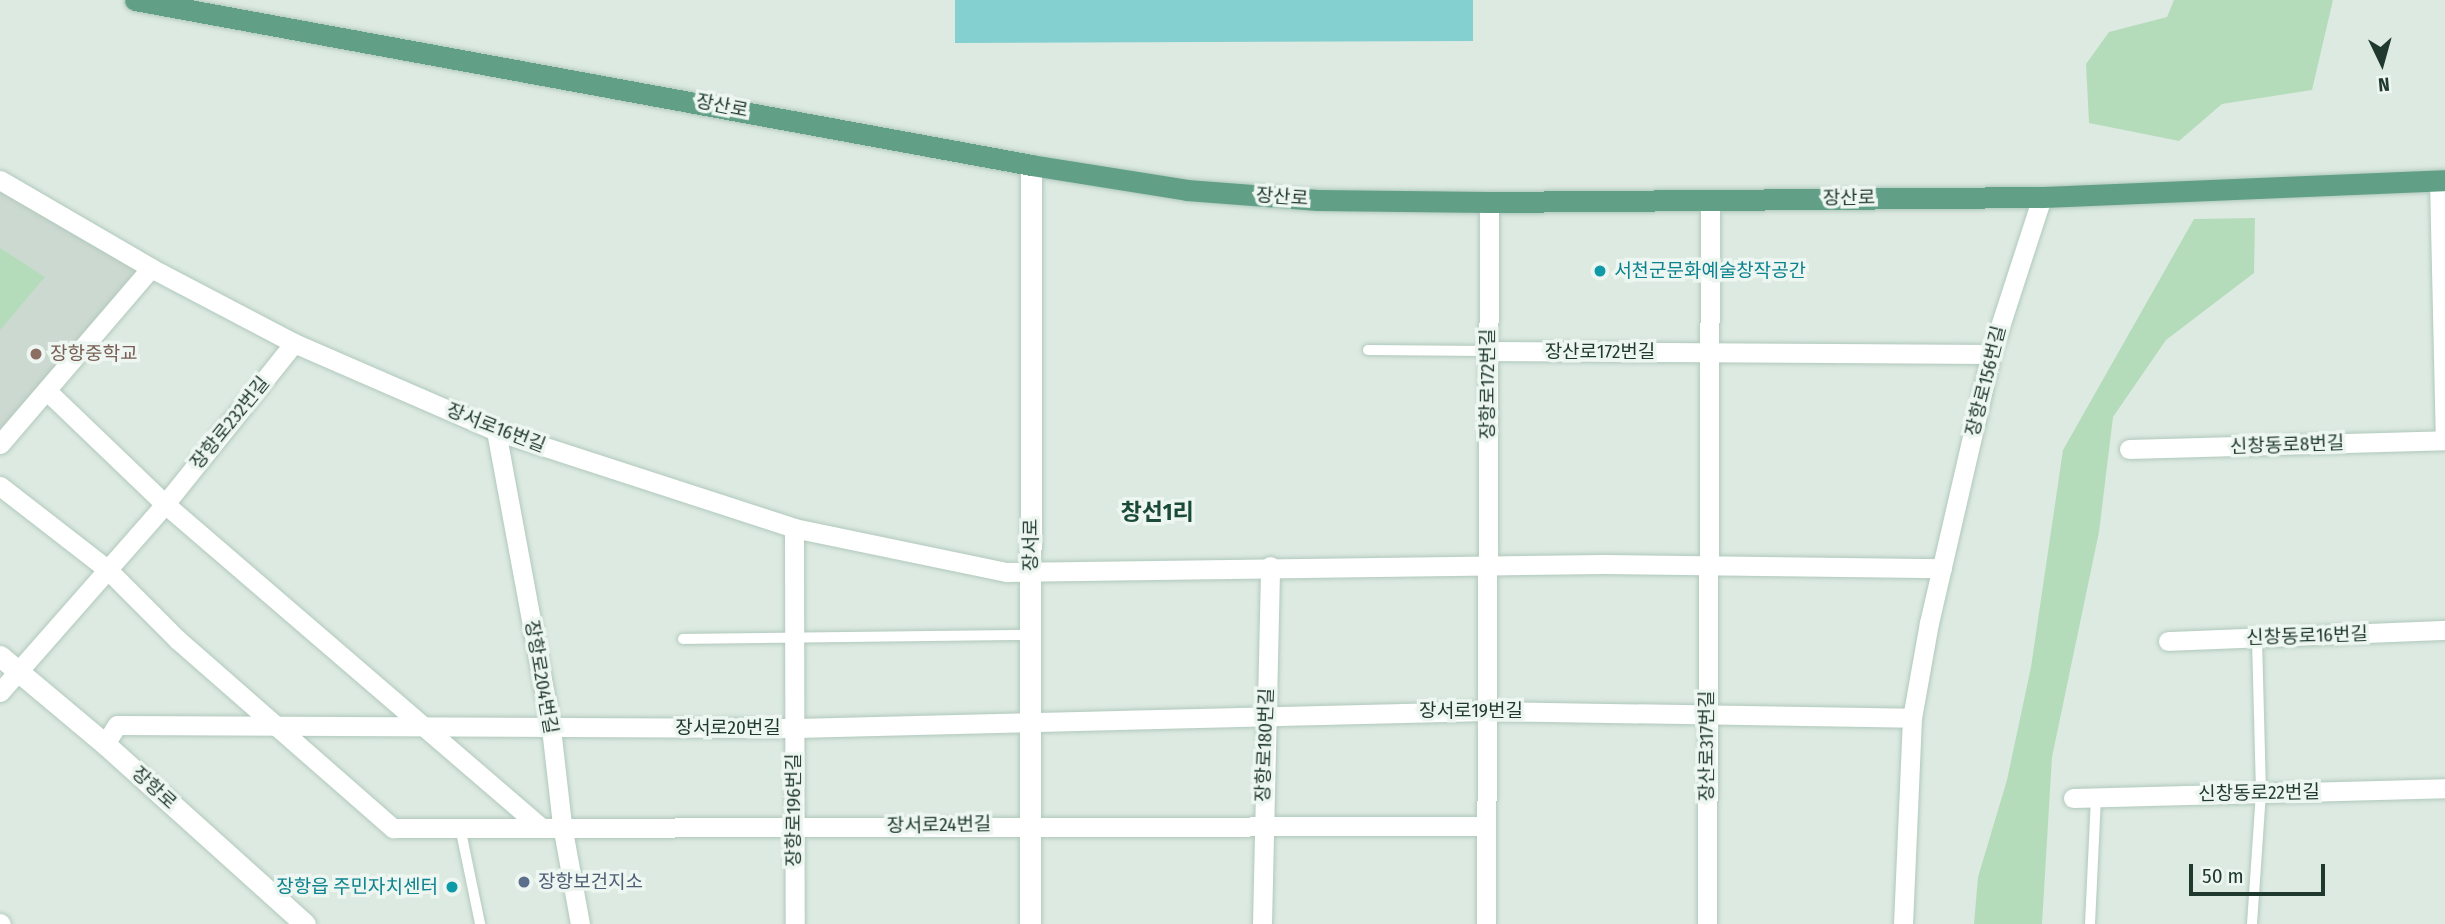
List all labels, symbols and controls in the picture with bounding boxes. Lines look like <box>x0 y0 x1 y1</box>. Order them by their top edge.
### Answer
north arrow <box>2347 28 2417 98</box>
text: N <box>2377 72 2391 96</box>
street label: 장산로 <box>694 90 750 122</box>
street label: 장산로 <box>1255 184 1309 210</box>
street label: 장산로 <box>1823 186 1875 210</box>
place label: 서천군문화예술창작공간 <box>1614 260 1806 282</box>
marker: 서천군문화예술창작공간 <box>1592 263 1608 279</box>
street label: 장항로156번길 <box>1961 323 2011 439</box>
street label: 장항로172번길 <box>1477 329 1499 439</box>
street label: 장산로172번길 <box>1545 341 1655 363</box>
place label: 장항중학교 <box>50 343 137 365</box>
marker: 장항중학교 <box>28 346 44 362</box>
street label: 장항로232번길 <box>186 372 274 474</box>
street label: 장서로16번길 <box>443 399 549 457</box>
street label: 신창동로8번길 <box>2229 432 2345 458</box>
district label: 창선1리 <box>1120 498 1194 526</box>
street label: 장서로 <box>1020 519 1042 571</box>
street label: 장항로204번길 <box>520 618 562 736</box>
street label: 신창동로16번길 <box>2246 622 2368 650</box>
street label: 장항로180번길 <box>1252 688 1278 802</box>
street label: 장산로317번길 <box>1696 691 1718 801</box>
street label: 장서로19번길 <box>1419 700 1523 722</box>
street label: 장서로20번길 <box>675 717 781 739</box>
street label: 장항로196번길 <box>783 753 805 867</box>
street label: 장항로 <box>127 762 181 814</box>
street label: 신창동로22번길 <box>2198 781 2320 805</box>
street label: 장서로24번길 <box>887 813 991 837</box>
scale bar <box>2193 850 2330 894</box>
text: 50 m <box>2202 863 2244 889</box>
place label: 장항보건지소 <box>538 871 643 893</box>
marker: 장항보건지소 <box>516 874 532 890</box>
place label: 장항읍 주민자치센터 <box>276 876 438 898</box>
marker: 장항읍 주민자치센터 <box>444 879 460 895</box>

